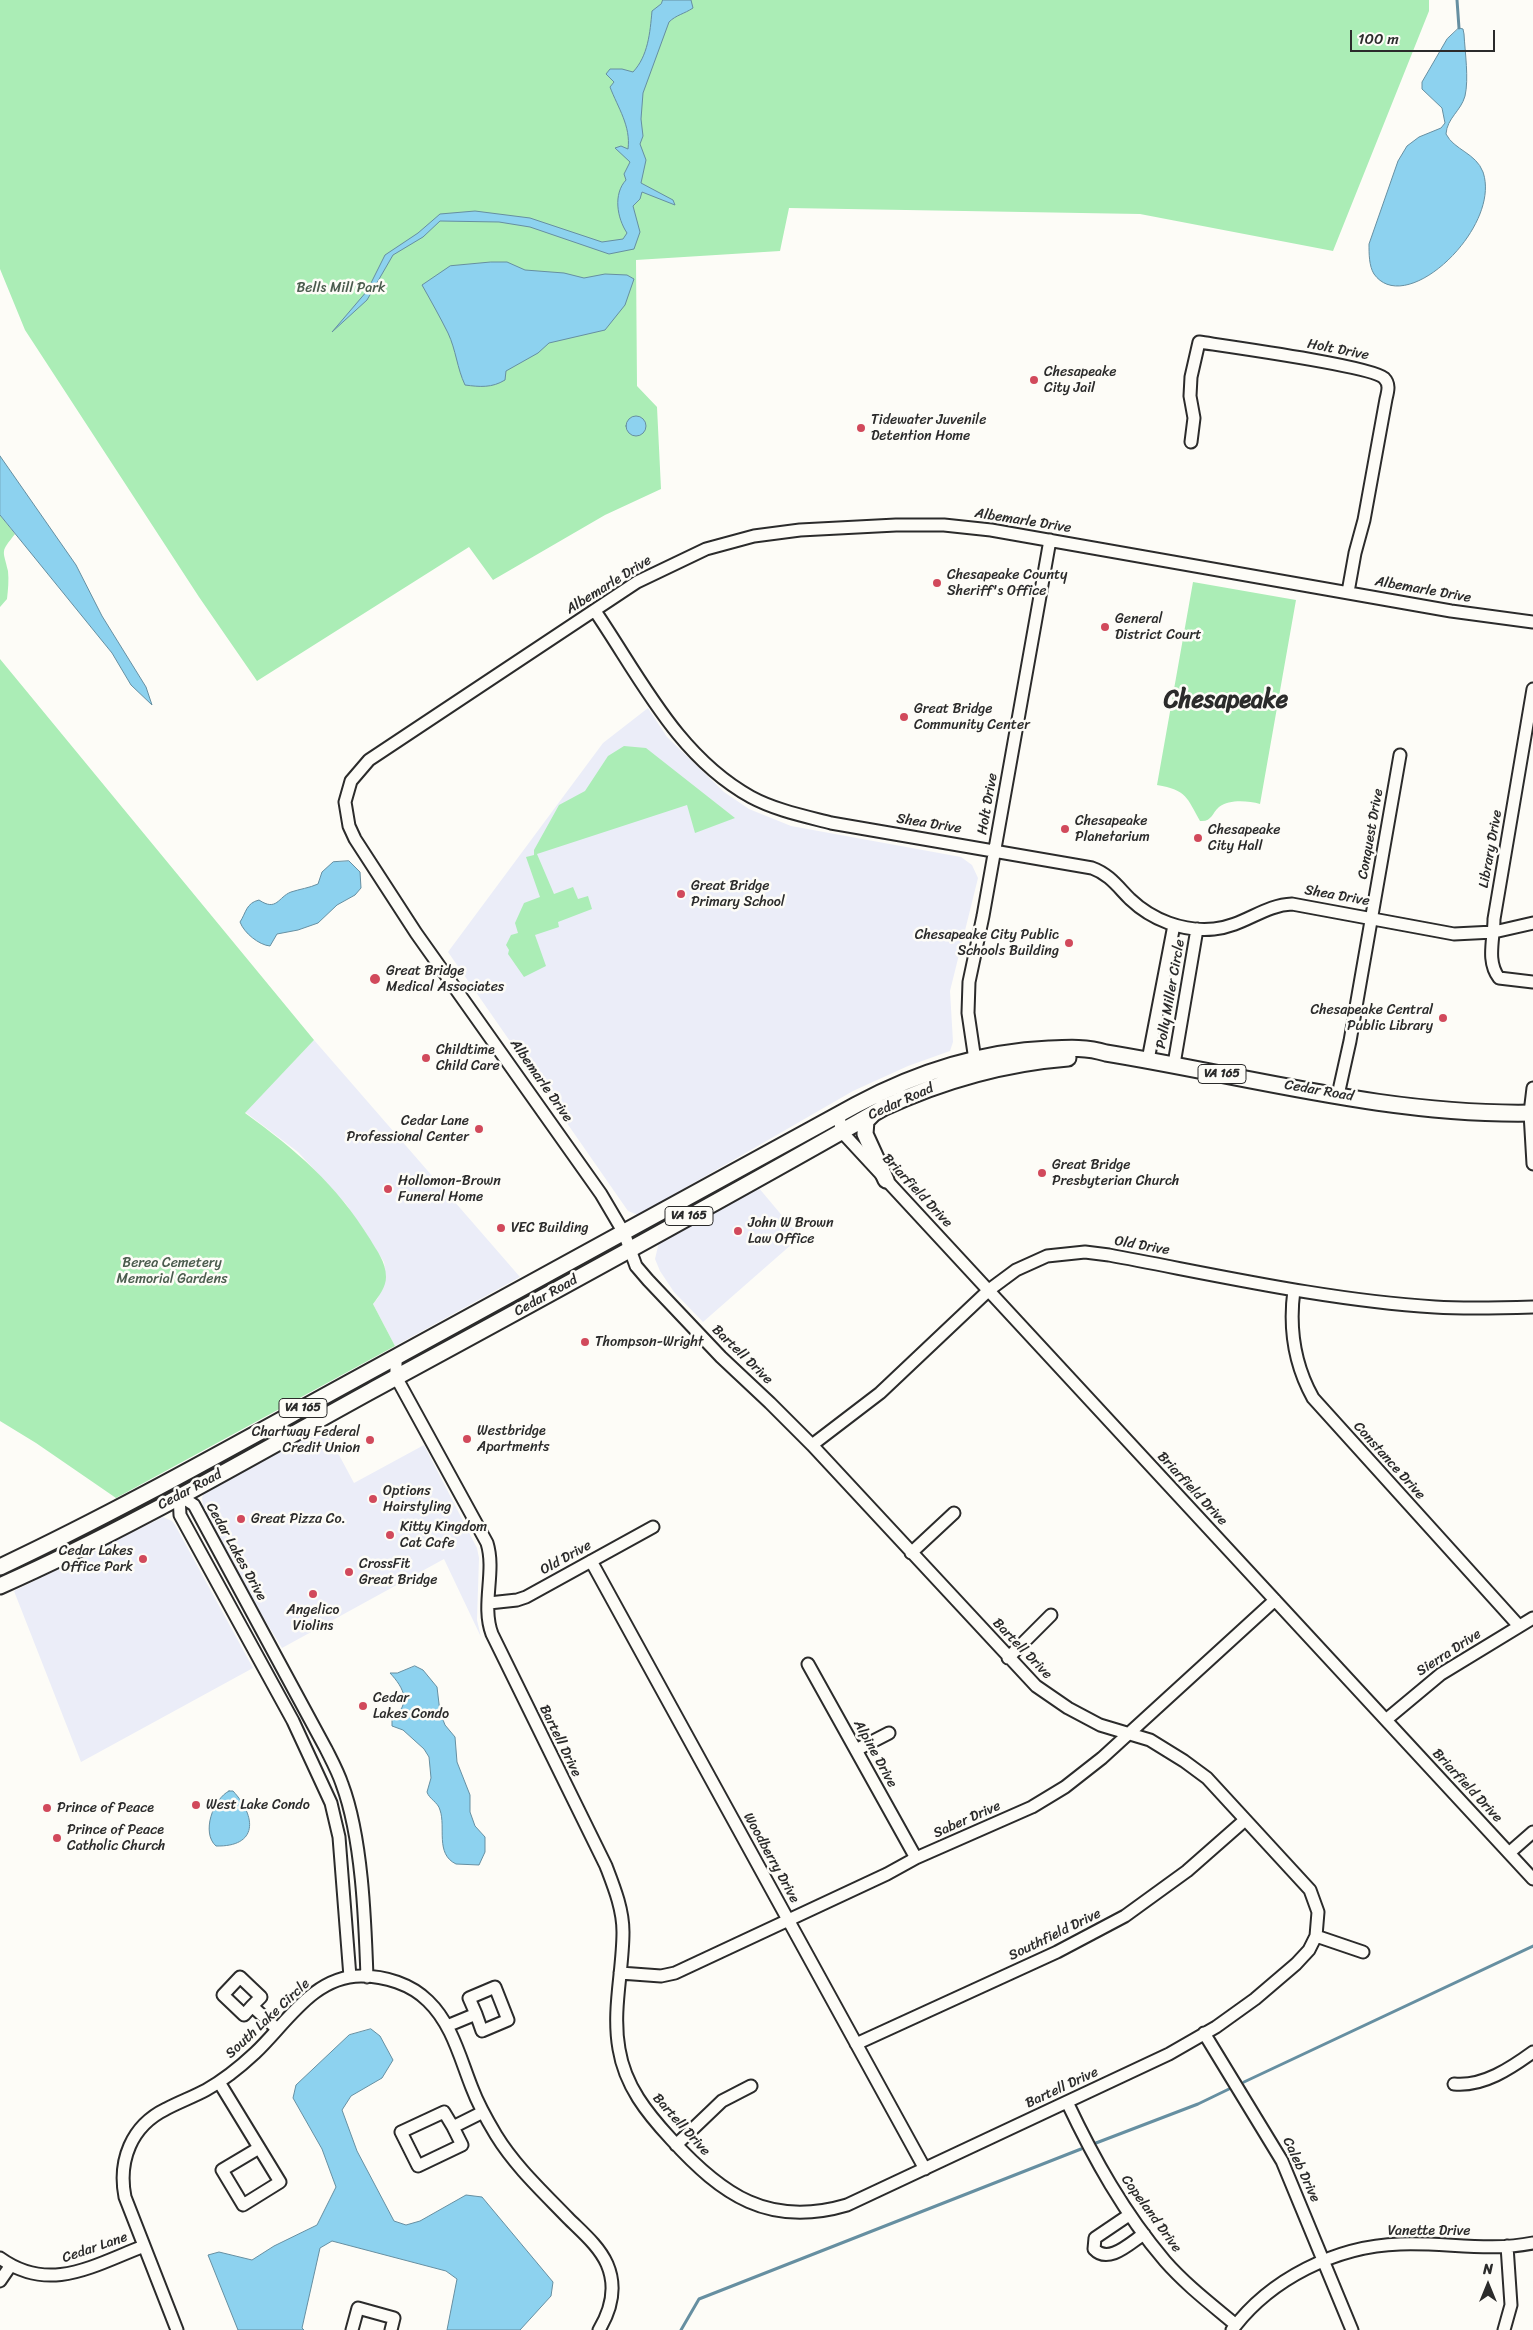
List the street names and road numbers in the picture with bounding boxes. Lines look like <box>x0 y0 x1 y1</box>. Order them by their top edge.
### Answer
street label: Holt Drive <box>1306 336 1370 364</box>
street label: Albemarle Drive <box>974 505 1072 537</box>
street label: Albemarle Drive <box>563 552 655 618</box>
street label: Albemarle Drive <box>1374 573 1472 607</box>
street label: Holt Drive <box>974 772 1002 836</box>
street label: Conquest Drive <box>1355 787 1387 881</box>
street label: Library Drive <box>1476 809 1506 889</box>
street label: Shea Drive <box>895 811 963 837</box>
street label: Shea Drive <box>1303 882 1371 910</box>
street label: Polly Miller Circle <box>1153 938 1189 1050</box>
street label: Albemarle Drive <box>506 1036 576 1126</box>
road number: VA 165 <box>1198 1064 1246 1084</box>
street label: Cedar Road <box>1283 1077 1355 1105</box>
street label: Cedar Road <box>866 1080 936 1124</box>
street label: Briarfield Drive <box>878 1151 956 1231</box>
road number: VA 165 <box>665 1206 713 1226</box>
street label: Old Drive <box>1113 1233 1171 1259</box>
street label: Cedar Road <box>511 1272 581 1320</box>
street label: Bartell Drive <box>708 1322 776 1388</box>
road number: VA 165 <box>279 1399 327 1418</box>
street label: Constance Drive <box>1350 1419 1428 1503</box>
street label: Briarfield Drive <box>1153 1449 1231 1529</box>
street label: Cedar Road <box>155 1466 225 1514</box>
street label: Cedar Lakes Drive <box>202 1500 270 1604</box>
street label: Old Drive <box>538 1537 594 1579</box>
street label: Bartell Drive <box>989 1615 1055 1683</box>
street label: Sierra Drive <box>1414 1626 1484 1680</box>
street label: Bartell Drive <box>535 1702 585 1780</box>
street label: Alpine Drive <box>850 1717 900 1791</box>
street label: Briarfield Drive <box>1428 1746 1506 1826</box>
street label: Saber Drive <box>931 1798 1003 1842</box>
street label: Woodberry Drive <box>739 1810 803 1906</box>
street label: Southfield Drive <box>1006 1905 1104 1965</box>
street label: South Lake Circle <box>222 1976 314 2062</box>
street label: Bartell Drive <box>1023 2064 1101 2112</box>
street label: Bartell Drive <box>649 2090 713 2160</box>
street label: Caleb Drive <box>1279 2135 1323 2205</box>
street label: Copeland Drive <box>1117 2172 1185 2256</box>
street label: Vanette Drive <box>1388 2223 1470 2239</box>
street label: Cedar Lane <box>60 2229 130 2267</box>

